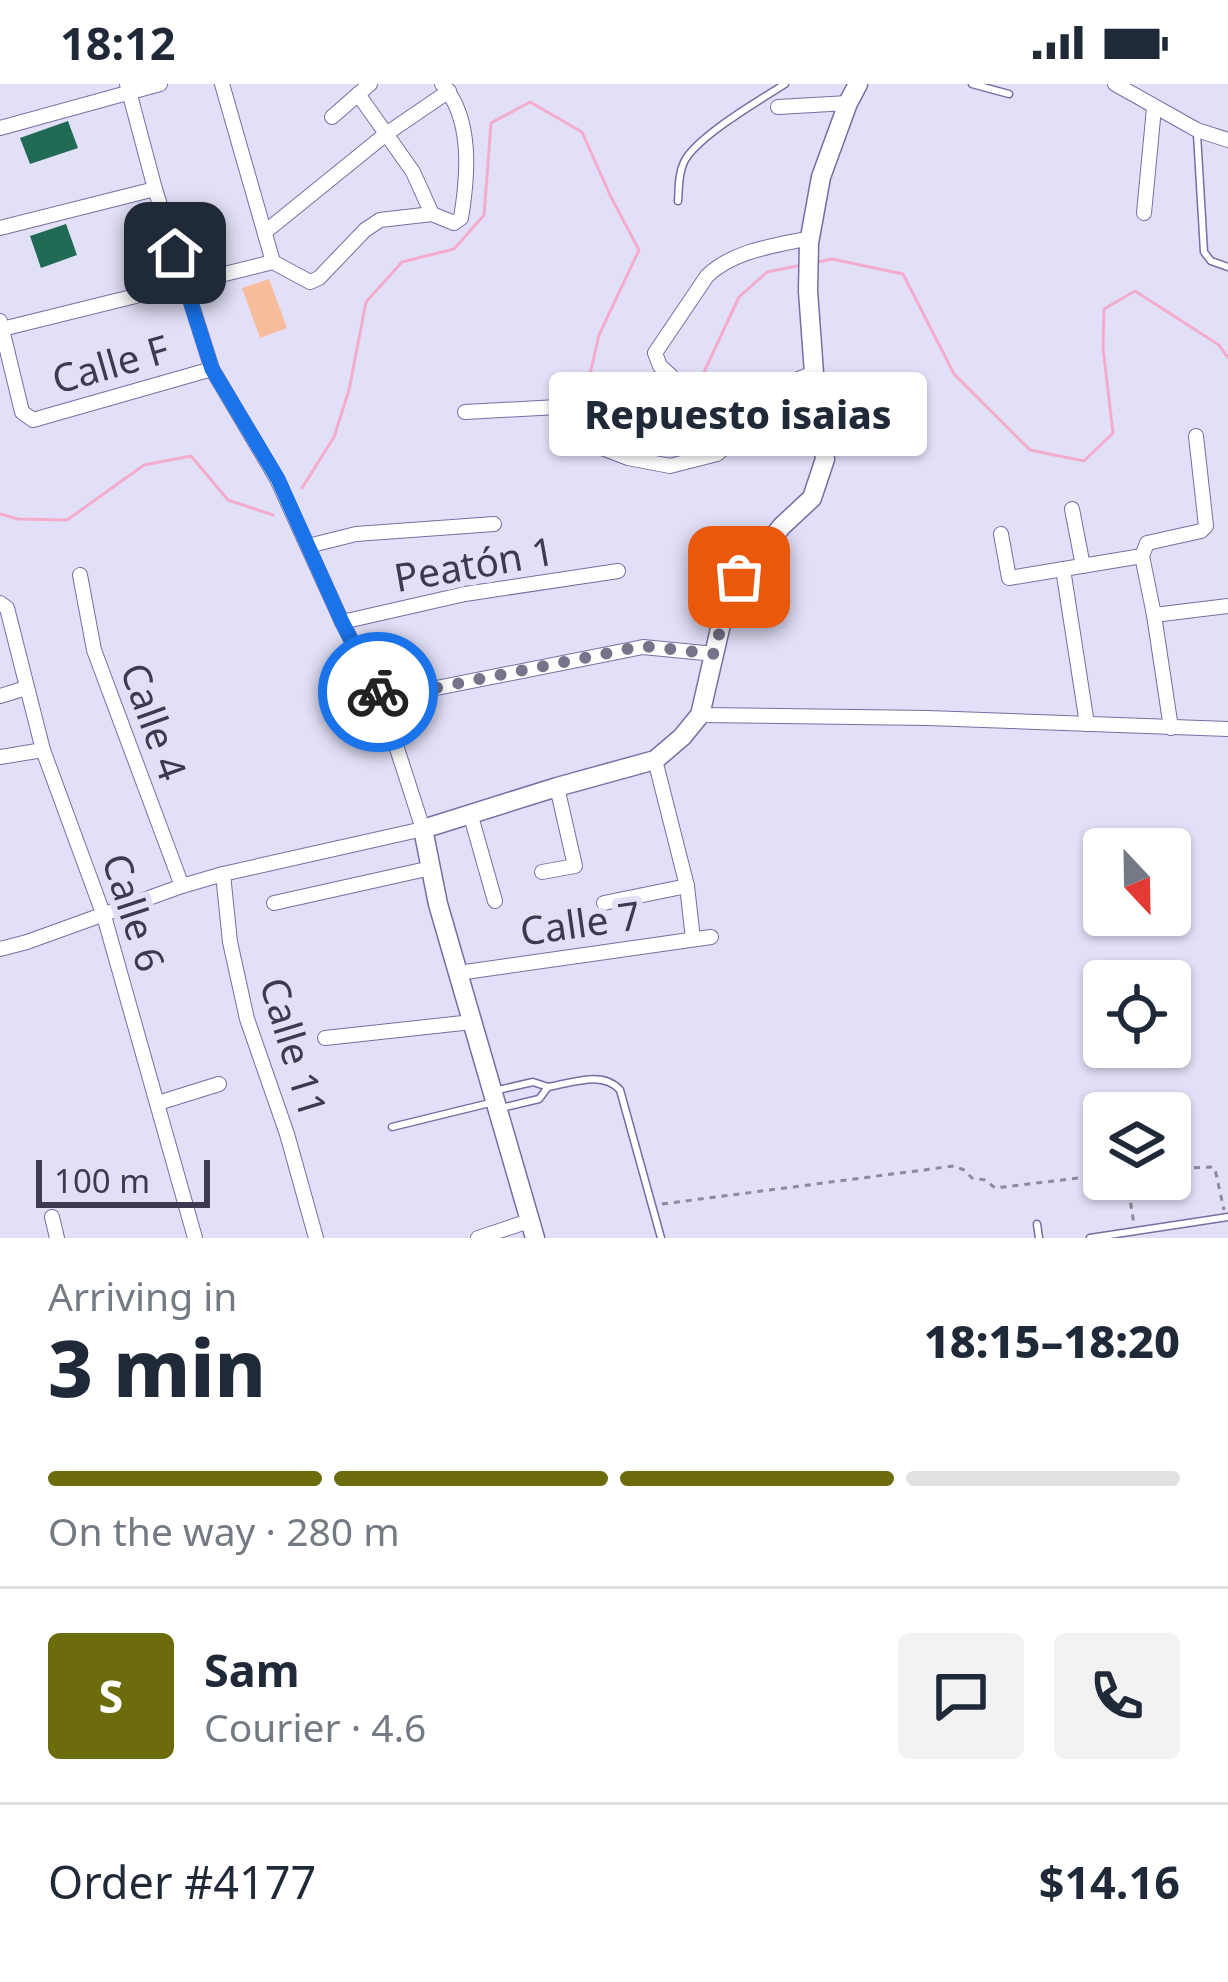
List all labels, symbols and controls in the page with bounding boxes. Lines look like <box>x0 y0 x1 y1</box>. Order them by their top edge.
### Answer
text: 18:12 <box>60 12 176 73</box>
pin <box>124 202 226 304</box>
icon: home <box>142 220 208 286</box>
street label: Calle F <box>45 321 175 405</box>
callout: Repuesto isaias <box>550 373 928 457</box>
text: Repuesto isaias <box>584 387 892 440</box>
street label: Peatón 1 <box>390 523 558 603</box>
pin <box>688 526 790 628</box>
icon: bag <box>706 544 772 610</box>
courier <box>318 632 438 752</box>
street label: Calle 4 <box>109 655 201 787</box>
icon: bike <box>345 659 411 725</box>
north arrow <box>1083 828 1191 936</box>
map controls <box>1083 828 1191 1200</box>
street label: Calle 6 <box>91 846 179 978</box>
street label: Calle 7 <box>516 887 644 957</box>
button: locate <box>1083 960 1191 1068</box>
street label: Calle 11 <box>249 971 341 1123</box>
button: layers <box>1083 1092 1191 1200</box>
scale bar <box>36 1154 210 1207</box>
text: 100 m <box>54 1158 150 1203</box>
text: Arriving in <box>48 1269 237 1322</box>
text: 18:15–18:20 <box>924 1310 1180 1371</box>
text: 3 min <box>48 1314 266 1420</box>
text: On the way · 280 m <box>48 1504 400 1557</box>
button: chat <box>898 1633 1024 1759</box>
button: phone <box>1054 1633 1180 1759</box>
text: Sam <box>204 1639 300 1700</box>
text: S <box>99 1665 123 1726</box>
text: Courier · 4.6 <box>204 1700 426 1753</box>
text: Order #4177 <box>48 1851 316 1912</box>
text: $14.16 <box>1039 1851 1180 1912</box>

